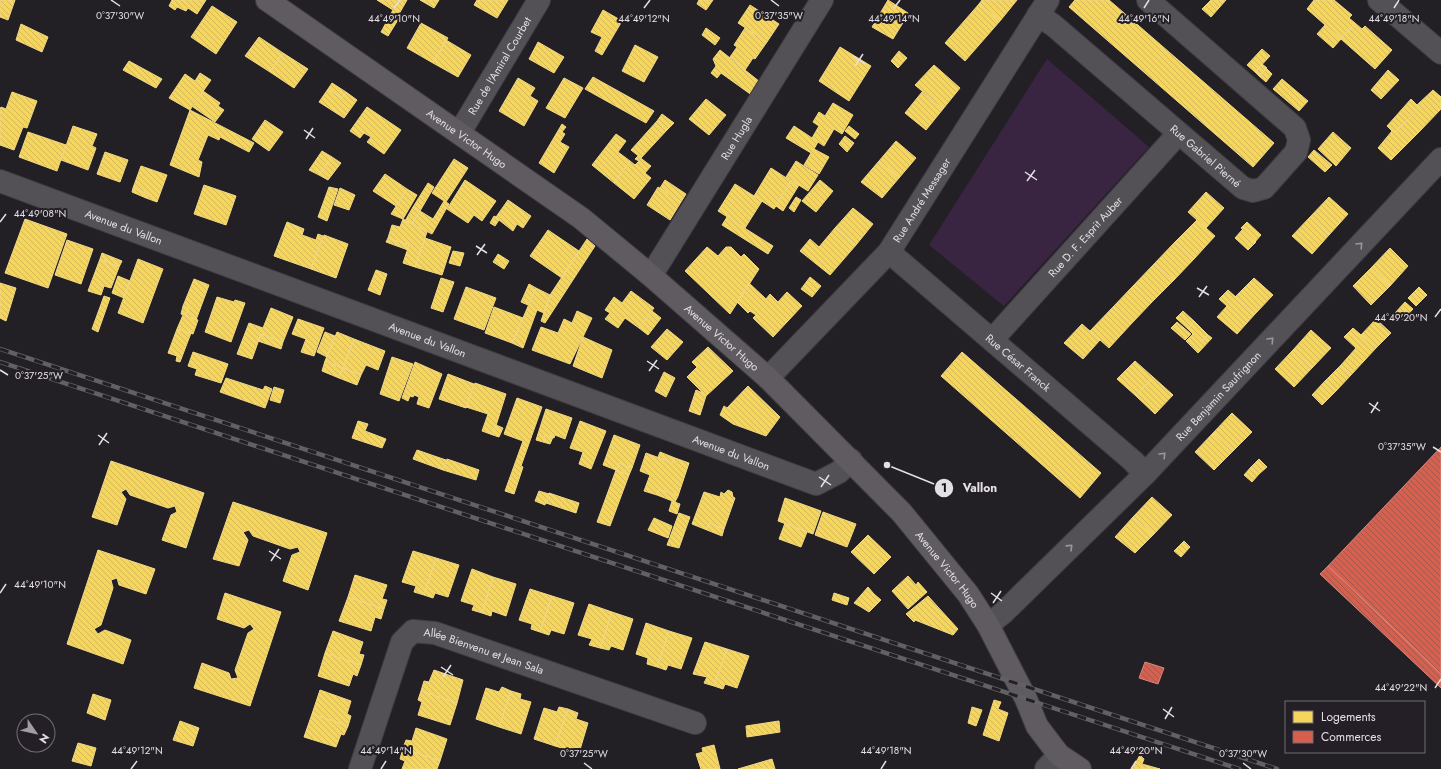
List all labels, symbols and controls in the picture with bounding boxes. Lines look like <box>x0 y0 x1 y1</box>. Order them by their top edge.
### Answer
text: 0°37'30"W <box>96 8 144 23</box>
text: 0°37'35"W <box>755 8 803 23</box>
text: 44°49'10"N <box>368 11 420 26</box>
text: 44°49'12"N <box>618 11 670 26</box>
text: 44°49'14"N <box>868 11 920 26</box>
text: 44°49'16"N <box>1118 11 1170 26</box>
text: 44°49'18"N <box>1368 11 1420 26</box>
street label: Rue de l'Amiral Courbet <box>464 14 535 118</box>
street label: Avenue Victor Hugo <box>423 105 510 172</box>
street label: Rue Hugla <box>717 113 756 163</box>
street label: Rue Gabriel Pierné <box>1167 121 1245 191</box>
street label: Rue André Messager <box>889 155 955 246</box>
street label: Rue D. F. Esprit Auber <box>1044 193 1126 281</box>
street label: Avenue du Vallon <box>83 205 165 249</box>
text: 44°49'08"N <box>14 206 66 221</box>
one-way arrow <box>1355 243 1362 250</box>
street label: Avenue Victor Hugo <box>681 300 763 375</box>
text: 44°49'20"N <box>1375 310 1427 325</box>
street label: Avenue du Vallon <box>387 318 468 361</box>
street label: Rue César Franck <box>982 330 1054 395</box>
one-way arrow <box>1266 337 1274 345</box>
street label: Rue Benjamin Saufrignon <box>1172 348 1265 444</box>
text: 0°37'25"W <box>15 368 63 383</box>
street label: Avenue du Vallon <box>690 431 772 474</box>
text: 0°37'35"W <box>1378 439 1426 454</box>
one-way arrow <box>1158 452 1165 460</box>
callout: Vallon <box>934 476 1005 500</box>
text: 1 <box>941 479 947 497</box>
text: Vallon <box>962 479 997 497</box>
street label: Avenue Victor Hugo <box>912 527 983 611</box>
one-way arrow <box>1065 544 1073 552</box>
text: 44°49'10"N <box>14 577 66 592</box>
street label: Allée Bienvenu et Jean Sala <box>423 624 546 678</box>
text: 44°49'22"N <box>1375 680 1427 695</box>
legend <box>1285 701 1425 753</box>
text: Logements <box>1321 708 1376 726</box>
north arrow <box>16 713 56 753</box>
text: Commerces <box>1321 728 1382 746</box>
text: N <box>35 730 53 747</box>
text: 44°49'12"N <box>111 743 163 758</box>
text: 44°49'14"N <box>360 743 412 758</box>
text: 44°49'18"N <box>860 743 912 758</box>
text: 44°49'20"N <box>1110 743 1162 758</box>
text: 0°37'25"W <box>560 746 608 761</box>
text: 0°37'30"W <box>1219 746 1267 761</box>

